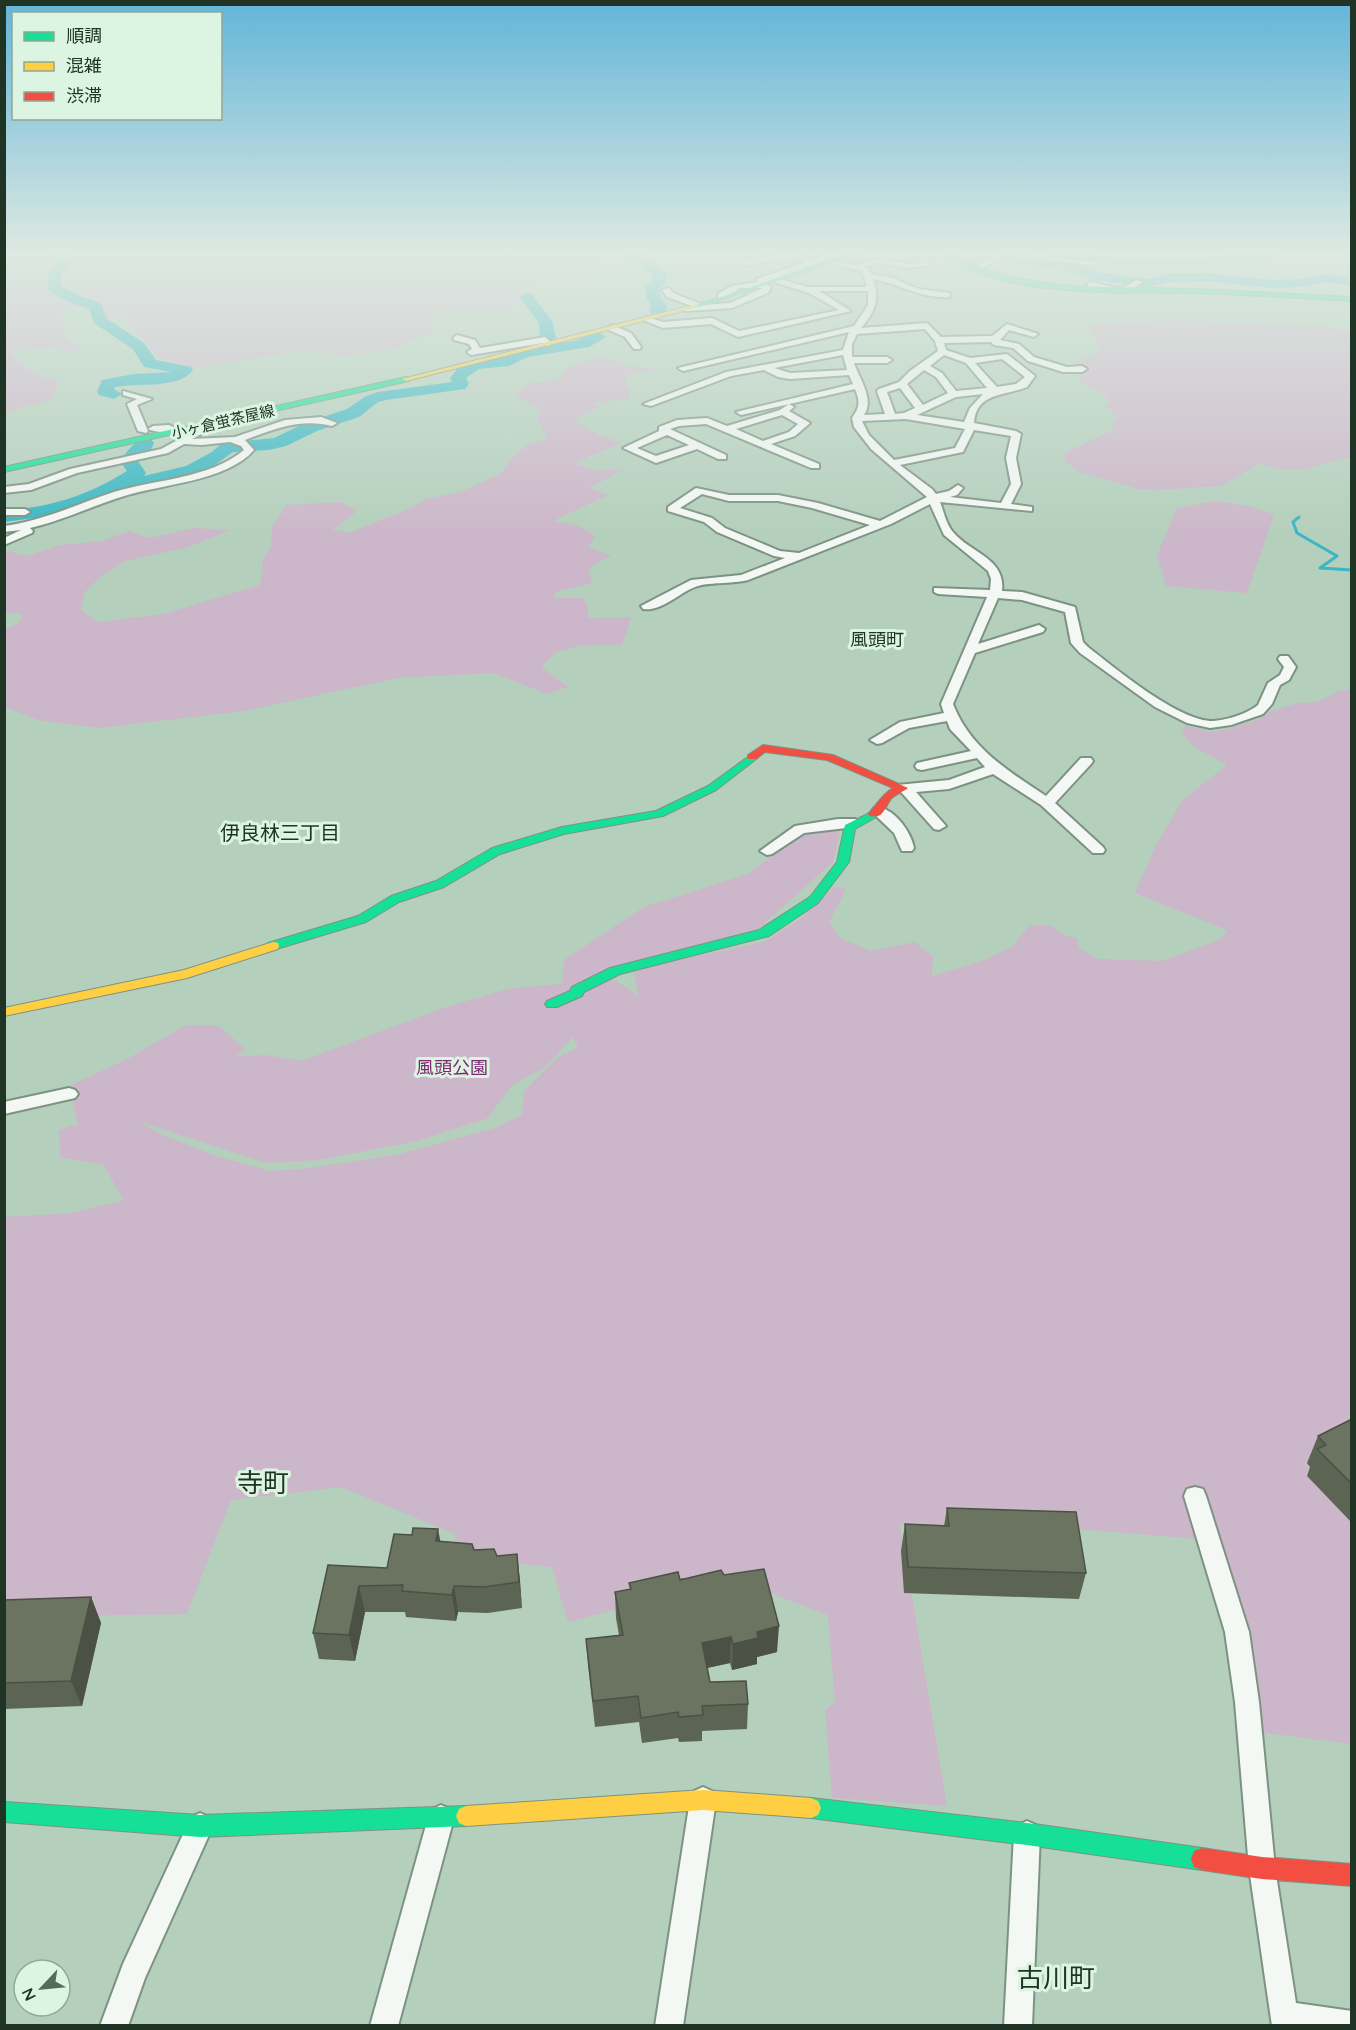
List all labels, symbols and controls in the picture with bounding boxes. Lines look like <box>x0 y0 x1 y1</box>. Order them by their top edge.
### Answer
legend <box>12 12 222 120</box>
text: 順調 <box>66 24 102 47</box>
text: 混雑 <box>66 54 102 77</box>
text: 渋滞 <box>66 84 102 107</box>
street label: 小ヶ倉蛍茶屋線 <box>170 400 276 443</box>
district label: 風頭町 <box>850 628 904 651</box>
district label: 伊良林三丁目 <box>220 820 340 845</box>
park label: 風頭公園 <box>416 1056 488 1079</box>
district label: 寺町 <box>237 1466 289 1499</box>
north arrow <box>12 1958 72 2018</box>
district label: 古川町 <box>1017 1961 1095 1994</box>
text: N <box>17 1985 40 2004</box>

